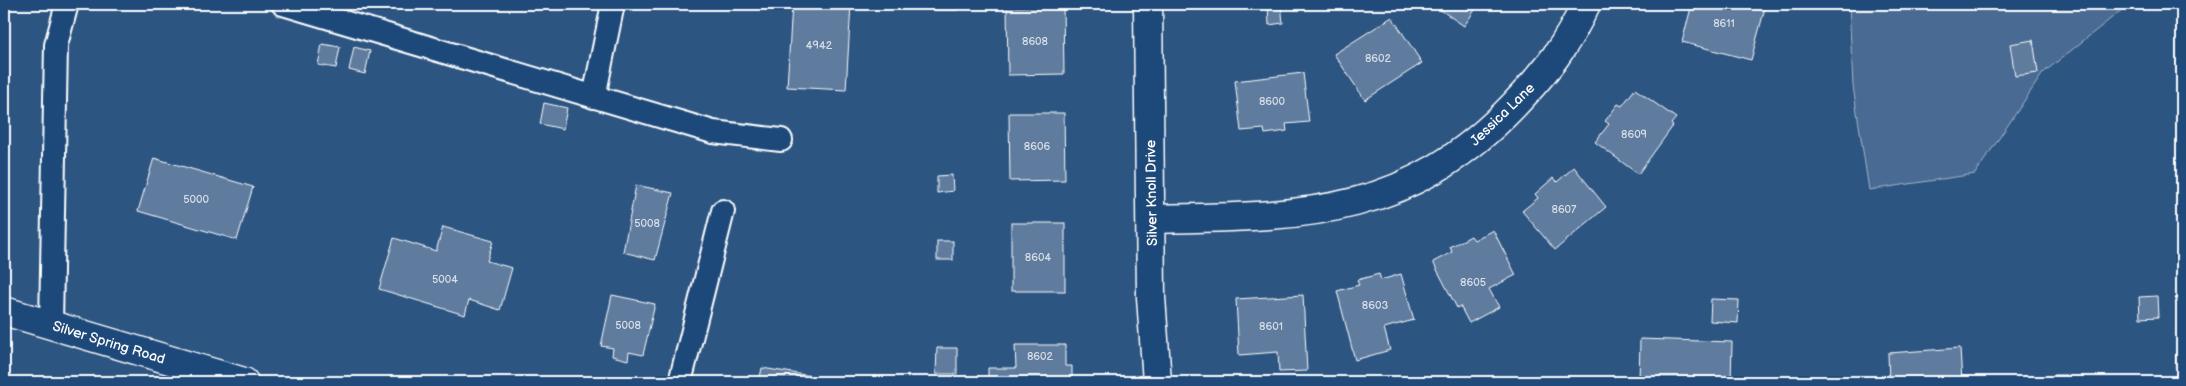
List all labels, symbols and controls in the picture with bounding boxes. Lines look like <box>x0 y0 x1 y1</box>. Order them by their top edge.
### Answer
house number: 8611 <box>1713 17 1735 30</box>
house number: 8608 <box>1022 35 1048 48</box>
house number: 4942 <box>806 39 833 52</box>
house number: 8602 <box>1365 52 1392 65</box>
street label: Jessica Lane <box>1466 79 1538 149</box>
house number: 8600 <box>1259 95 1286 108</box>
house number: 8609 <box>1621 128 1647 141</box>
house number: 8606 <box>1024 140 1050 153</box>
street label: Silver Knoll Drive <box>1142 140 1161 246</box>
house number: 5000 <box>183 193 209 206</box>
house number: 8607 <box>1551 203 1577 216</box>
house number: 5008 <box>634 217 660 230</box>
house number: 8604 <box>1025 251 1051 264</box>
house number: 5004 <box>432 273 458 286</box>
house number: 8605 <box>1460 276 1486 289</box>
house number: 8603 <box>1362 299 1388 312</box>
street label: Silver Spring Road <box>51 317 167 368</box>
house number: 5008 <box>615 319 641 332</box>
house number: 8601 <box>1259 320 1283 333</box>
house number: 8602 <box>1027 350 1054 363</box>

